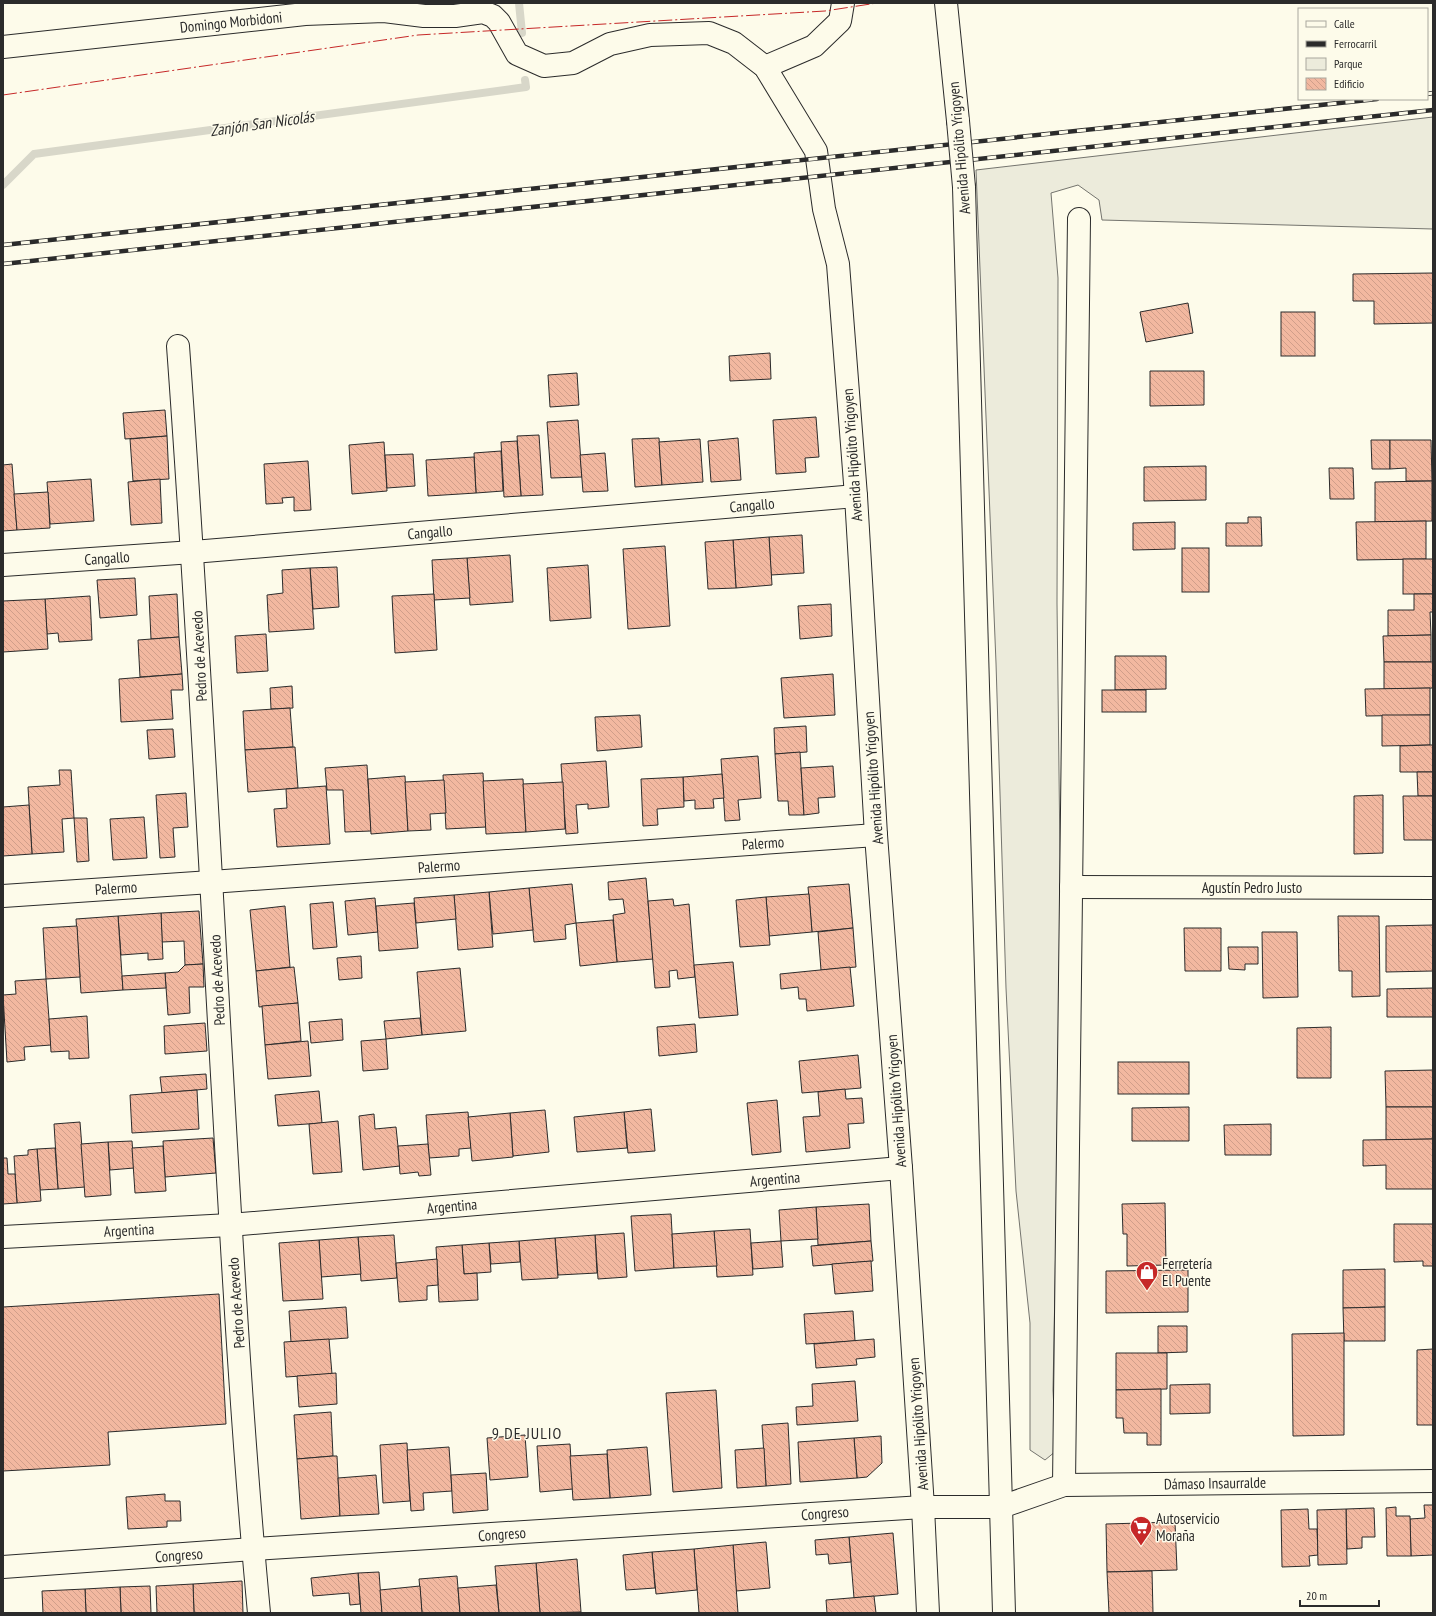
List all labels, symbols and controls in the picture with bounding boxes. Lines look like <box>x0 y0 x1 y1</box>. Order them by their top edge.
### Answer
street label: Domingo Morbidoni <box>179 7 283 37</box>
legend <box>1298 8 1428 100</box>
text: Calle <box>1334 16 1355 31</box>
text: Ferrocarril <box>1334 36 1377 51</box>
text: Parque <box>1334 56 1363 71</box>
text: Edificio <box>1334 76 1364 91</box>
street label: Avenida Hipólito Yrigoyen <box>944 81 974 215</box>
water label: Zanjón San Nicolás <box>209 106 317 140</box>
street label: Avenida Hipólito Yrigoyen <box>838 388 866 522</box>
street label: Cangallo <box>729 494 775 516</box>
street label: Cangallo <box>407 521 453 543</box>
street label: Cangallo <box>84 547 130 569</box>
street label: Pedro de Acevedo <box>187 610 211 702</box>
street label: Avenida Hipólito Yrigoyen <box>859 711 887 845</box>
street label: Palermo <box>741 832 785 854</box>
street label: Palermo <box>417 855 461 877</box>
street label: Palermo <box>94 877 138 899</box>
street label: Agustín Pedro Justo <box>1202 878 1302 897</box>
street label: Pedro de Acevedo <box>205 934 229 1026</box>
street label: Avenida Hipólito Yrigoyen <box>882 1034 910 1168</box>
street label: Argentina <box>749 1167 801 1191</box>
street label: Argentina <box>426 1194 478 1218</box>
street label: Argentina <box>103 1219 155 1241</box>
place label: Ferretería El Puente <box>1162 1254 1212 1290</box>
street label: Pedro de Acevedo <box>223 1257 249 1349</box>
shop icon: Ferretería El Puente <box>1134 1259 1160 1292</box>
street label: Avenida Hipólito Yrigoyen <box>904 1357 932 1491</box>
district label: 9 DE JULIO <box>492 1423 562 1443</box>
street label: Dámaso Insaurralde <box>1164 1473 1266 1493</box>
street label: Congreso <box>800 1502 850 1524</box>
place label: Autoservicio Moraña <box>1156 1509 1220 1545</box>
supermarket icon: Autoservicio Moraña <box>1128 1514 1154 1547</box>
street label: Congreso <box>477 1523 527 1545</box>
street label: Congreso <box>154 1544 204 1566</box>
scale bar <box>1300 1582 1379 1608</box>
text: 20 m <box>1306 1588 1327 1603</box>

